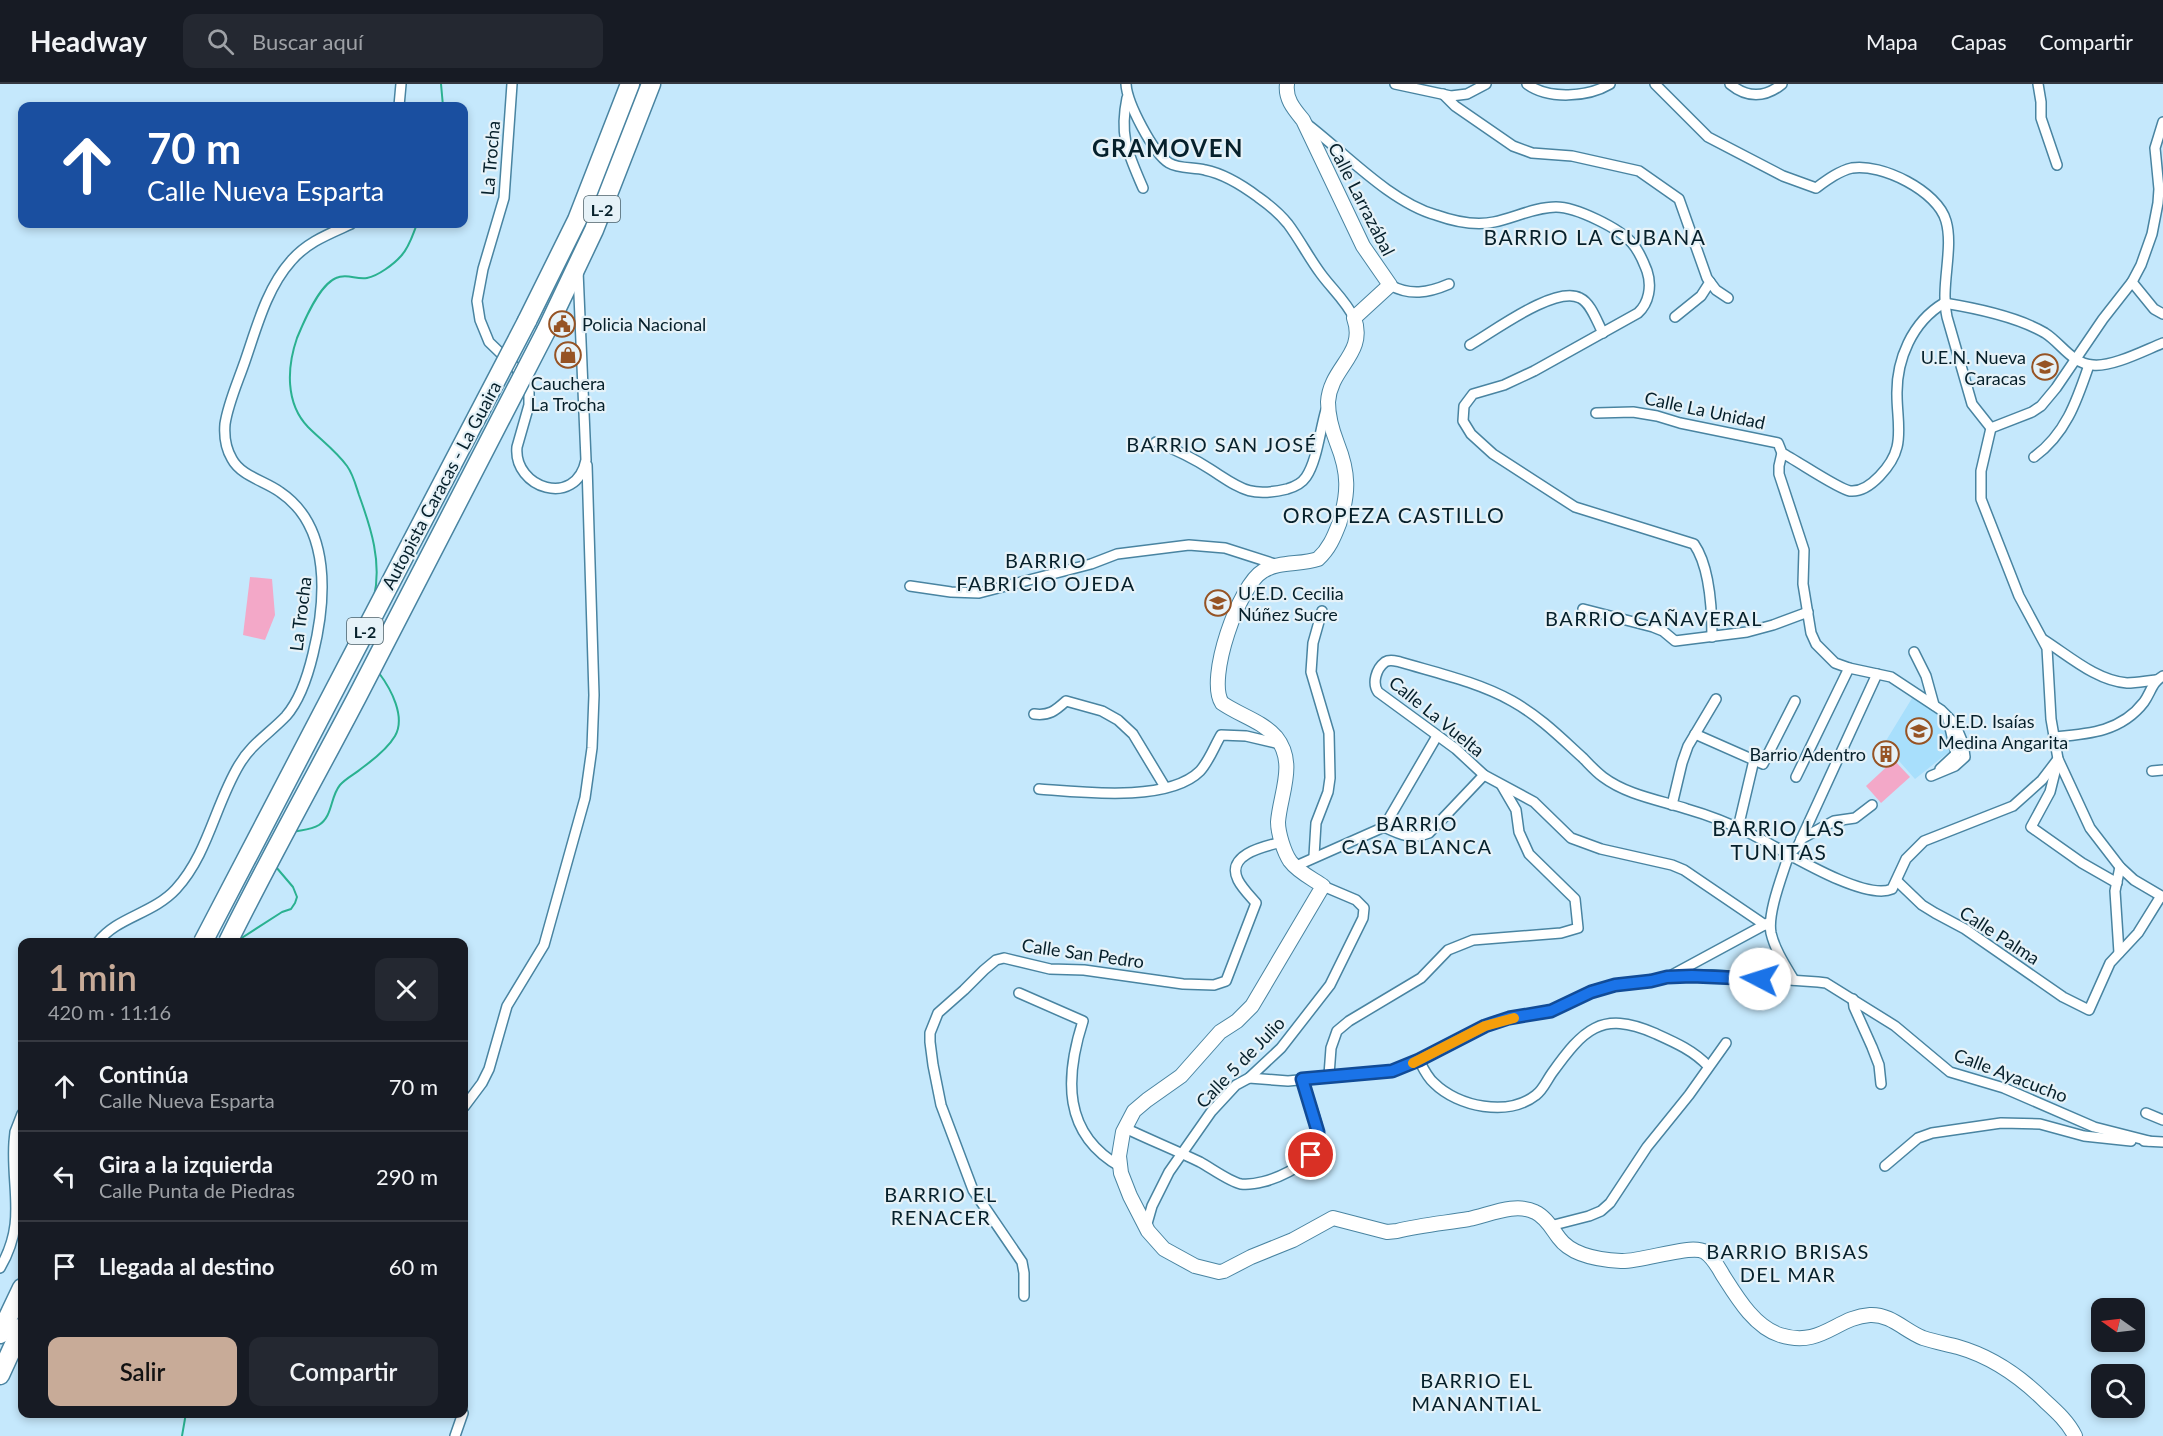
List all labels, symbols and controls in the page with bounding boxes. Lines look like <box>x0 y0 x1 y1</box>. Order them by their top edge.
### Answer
search box <box>183 14 603 68</box>
text: Headway <box>30 24 147 58</box>
icon: search <box>204 25 237 58</box>
text: Buscar aquí <box>252 28 363 55</box>
text: Mapa <box>1866 29 1918 54</box>
text: Capas <box>1951 29 2007 54</box>
text: Compartir <box>2040 29 2133 54</box>
street label: La Trocha <box>476 120 504 196</box>
text: 70 m <box>147 123 241 173</box>
icon: ahead <box>48 126 126 204</box>
district label: GRAMOVEN <box>1092 133 1244 162</box>
street label: Calle Larrazábal <box>1324 139 1400 259</box>
text: Calle Nueva Esparta <box>147 174 384 207</box>
road number: L-2 <box>584 196 620 222</box>
district label: BARRIO LA CUBANA <box>1484 224 1706 249</box>
public building icon: Policia Nacional <box>547 309 577 339</box>
place label: Policia Nacional <box>582 313 706 335</box>
shop icon: Cauchera La Trocha <box>553 340 583 370</box>
place label: U.E.N. Nueva Caracas <box>1921 346 2026 389</box>
school or university icon: U.E.N. Nueva Caracas <box>2030 352 2060 382</box>
place label: Cauchera La Trocha <box>531 372 605 415</box>
street label: Autopista Caracas - La Guaira <box>377 377 505 593</box>
street label: Calle La Unidad <box>1643 386 1767 434</box>
district label: BARRIO SAN JOSÉ <box>1126 432 1318 456</box>
district label: OROPEZA CASTILLO <box>1283 502 1505 527</box>
district label: BARRIO FABRICIO OJEDA <box>956 548 1136 595</box>
street label: La Trocha <box>285 575 315 653</box>
place label: U.E.D. Cecilia Núñez Sucre <box>1238 582 1344 625</box>
school or university icon: U.E.D. Cecilia Núñez Sucre <box>1203 588 1233 618</box>
district label: BARRIO CAÑAVERAL <box>1545 606 1763 630</box>
road number: L-2 <box>347 618 383 644</box>
street label: Calle La Vuelta <box>1385 671 1489 761</box>
place label: U.E.D. Isaías Medina Angarita <box>1938 710 2068 753</box>
school or university icon: U.E.D. Isaías Medina Angarita <box>1904 716 1934 746</box>
building icon: Barrio Adentro <box>1871 739 1901 769</box>
place label: Barrio Adentro <box>1750 743 1866 765</box>
district label: BARRIO CASA BLANCA <box>1342 811 1492 858</box>
district label: BARRIO LAS TUNITAS <box>1712 815 1846 864</box>
street label: Calle Palma <box>1956 901 2044 969</box>
street label: Calle San Pedro <box>1021 934 1145 972</box>
position arrow <box>1728 947 1792 1011</box>
text: 1 min <box>48 955 137 999</box>
button: close <box>375 958 438 1021</box>
text: 420 m · 11:16 <box>48 1000 171 1024</box>
street label: Calle 5 de Julio <box>1191 1012 1289 1112</box>
street label: Calle Ayacucho <box>1951 1043 2071 1107</box>
text: Continúa <box>99 1061 188 1088</box>
icon: ahead <box>48 1070 81 1103</box>
text: 70 m <box>389 1073 438 1100</box>
text: Calle Nueva Esparta <box>99 1088 275 1112</box>
pin <box>1285 1129 1336 1180</box>
icon: arrive <box>1294 1138 1327 1171</box>
text: Gira a la izquierda <box>99 1151 273 1178</box>
icon: left <box>48 1160 81 1193</box>
text: 290 m <box>376 1163 438 1190</box>
text: Calle Punta de Piedras <box>99 1178 295 1202</box>
district label: BARRIO EL RENACER <box>884 1182 998 1229</box>
district label: BARRIO BRISAS DEL MAR <box>1706 1239 1870 1286</box>
icon: arrive <box>48 1250 81 1283</box>
text: Llegada al destino <box>99 1253 275 1280</box>
text: 60 m <box>389 1253 438 1280</box>
north arrow <box>2091 1298 2145 1352</box>
map controls <box>2091 1298 2145 1418</box>
button: Salir <box>48 1337 237 1406</box>
button: Compartir <box>249 1337 438 1406</box>
button: search <box>2091 1364 2145 1418</box>
district label: BARRIO EL MANANTIAL <box>1412 1368 1542 1415</box>

